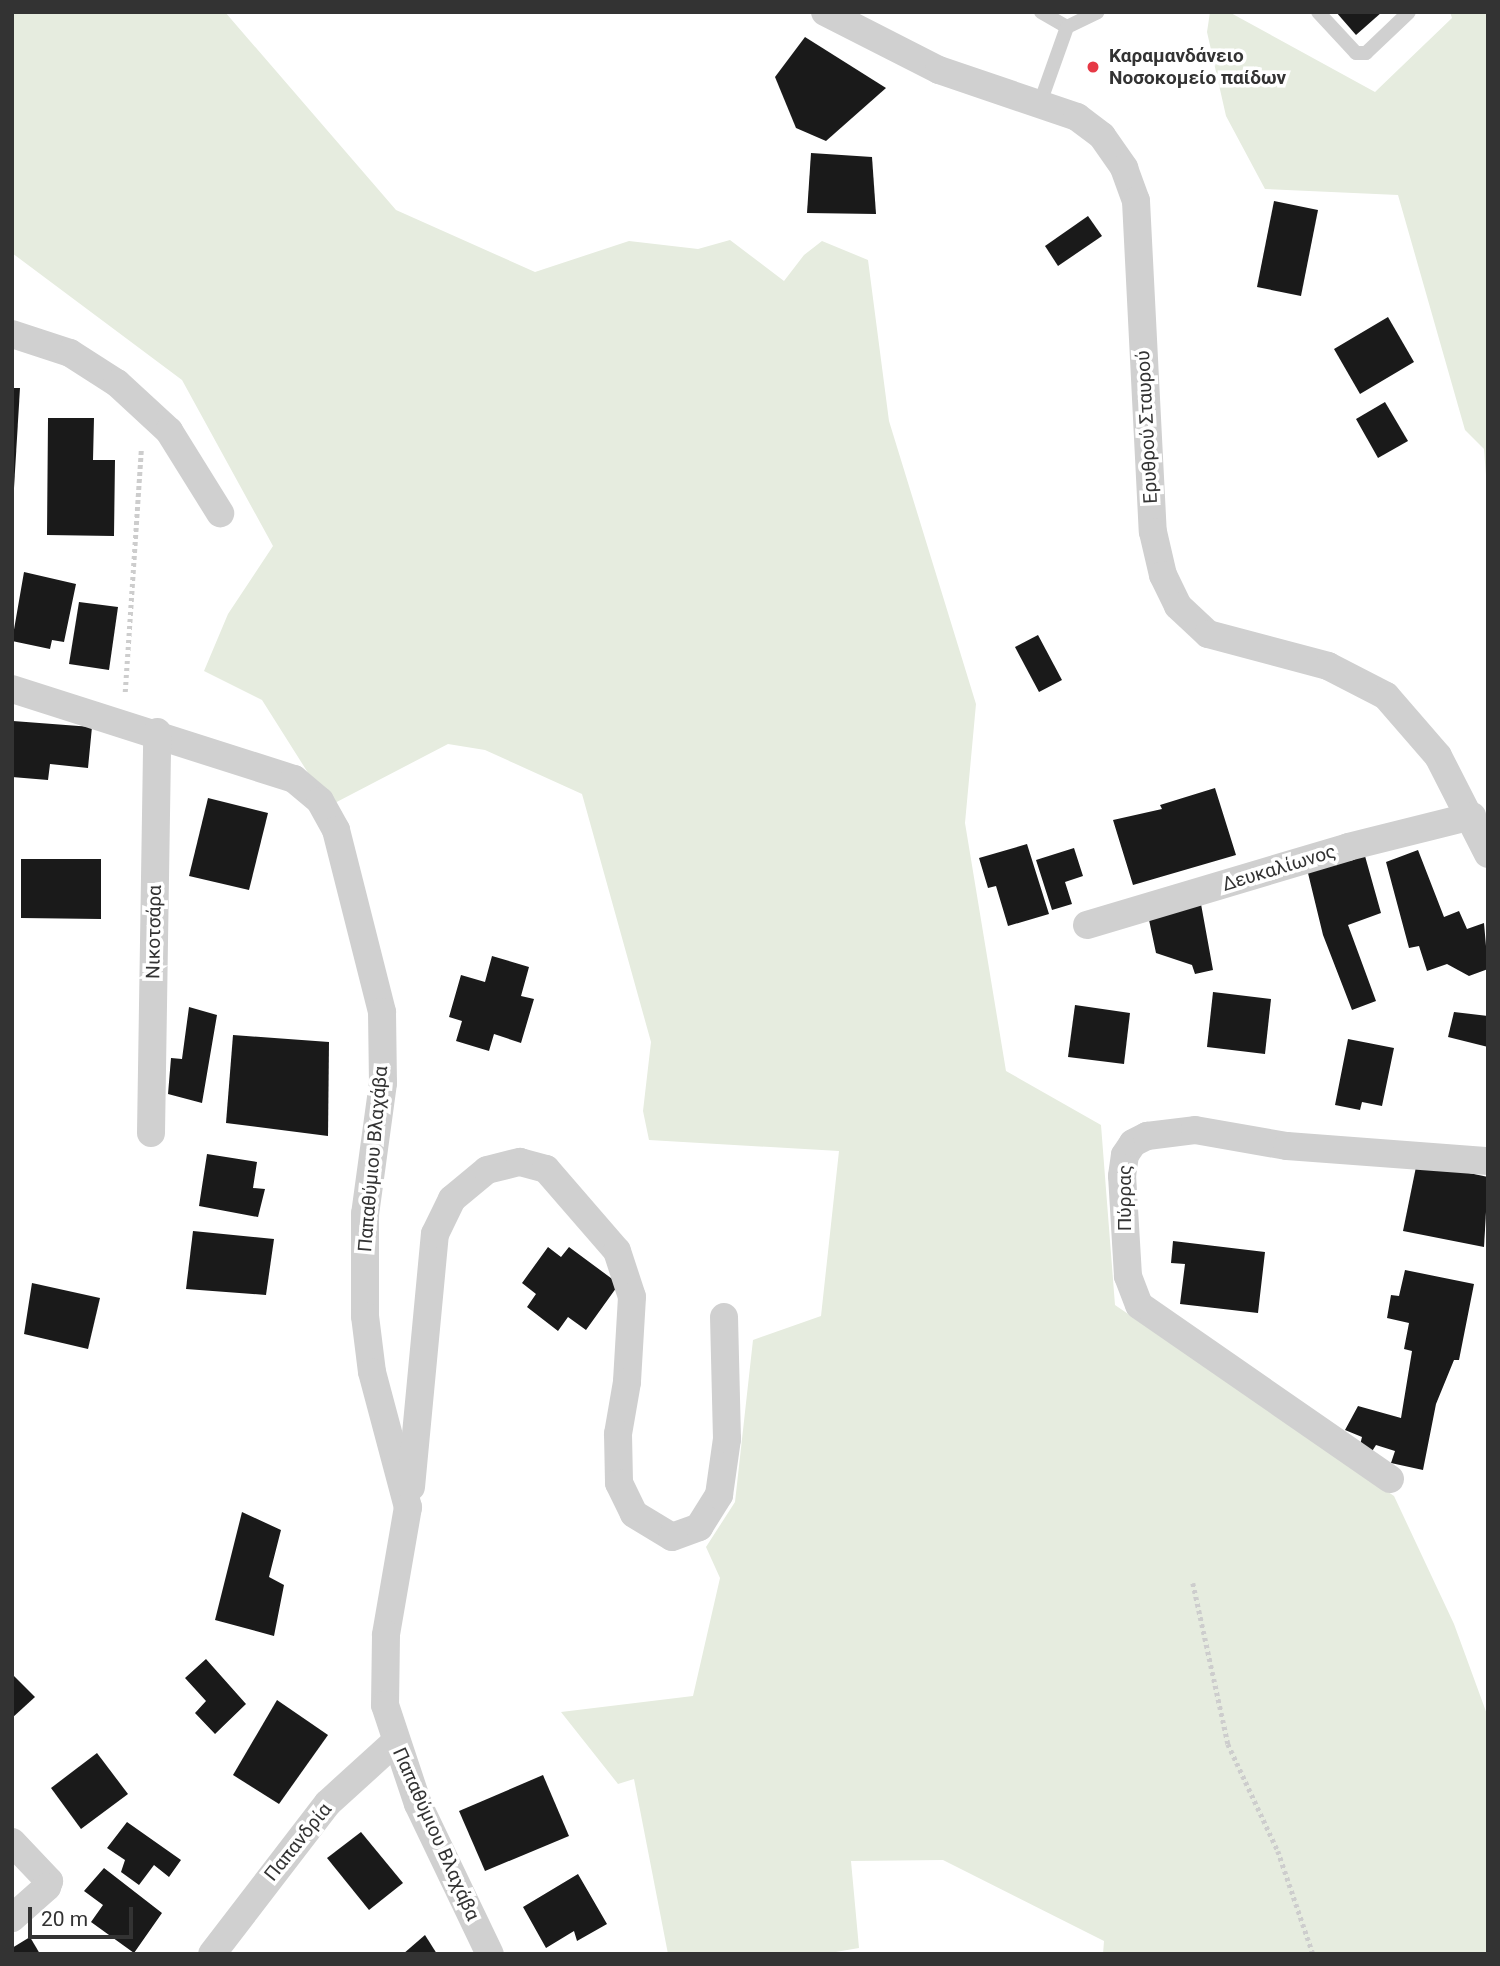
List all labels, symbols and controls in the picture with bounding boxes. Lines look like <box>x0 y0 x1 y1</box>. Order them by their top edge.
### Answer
place label: Καραμανδάνειο Νοσοκομείο παίδων <box>1109 45 1286 89</box>
marker: Καραμανδάνειο Νοσοκομείο παίδων <box>1083 57 1103 77</box>
street label: Ερυθρού Σταυρού <box>1132 350 1162 504</box>
street label: Δευκαλίωνος <box>1219 840 1339 896</box>
street label: Νικοτσάρα <box>142 885 166 979</box>
street label: Παπαθύμιου Βλαχάβα <box>354 1065 392 1253</box>
street label: Πύρρας <box>1114 1165 1136 1231</box>
street label: Παπαθύμιου Βλαχάβα <box>388 1744 484 1924</box>
street label: Παπανδρία <box>260 1798 336 1886</box>
scale bar <box>32 1892 136 1936</box>
text: 20 m <box>41 1907 88 1931</box>

